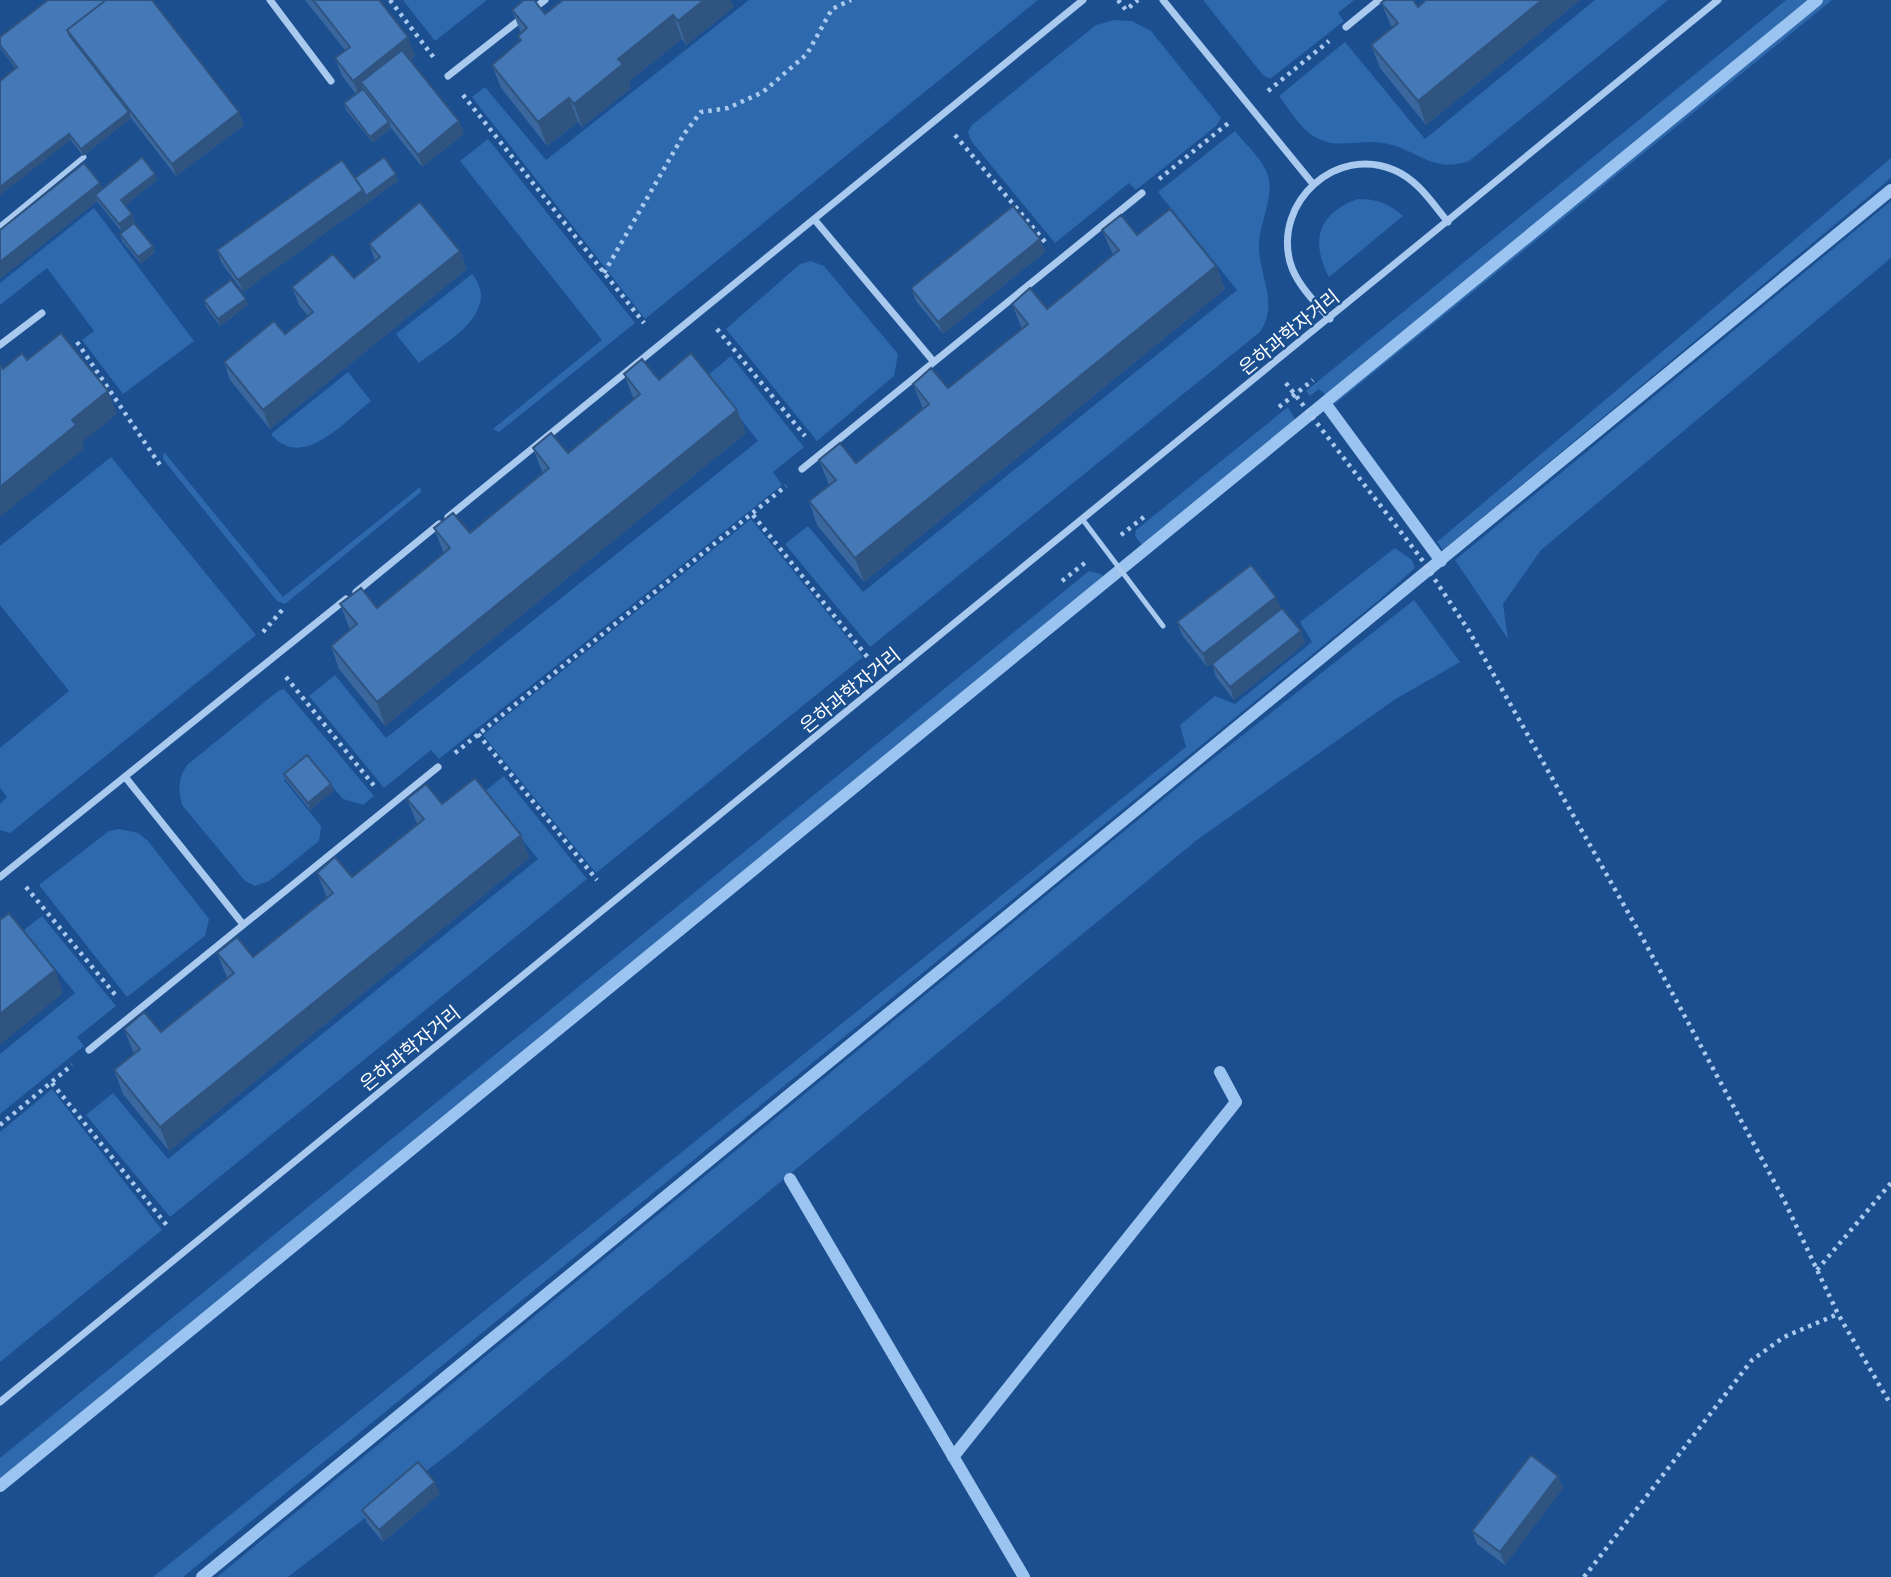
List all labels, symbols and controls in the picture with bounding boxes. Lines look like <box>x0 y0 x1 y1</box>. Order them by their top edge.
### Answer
street label: 은하과학자거리 <box>1234 284 1344 380</box>
street label: 은하과학자거리 <box>795 642 905 738</box>
street label: 은하과학자거리 <box>355 1000 465 1096</box>

